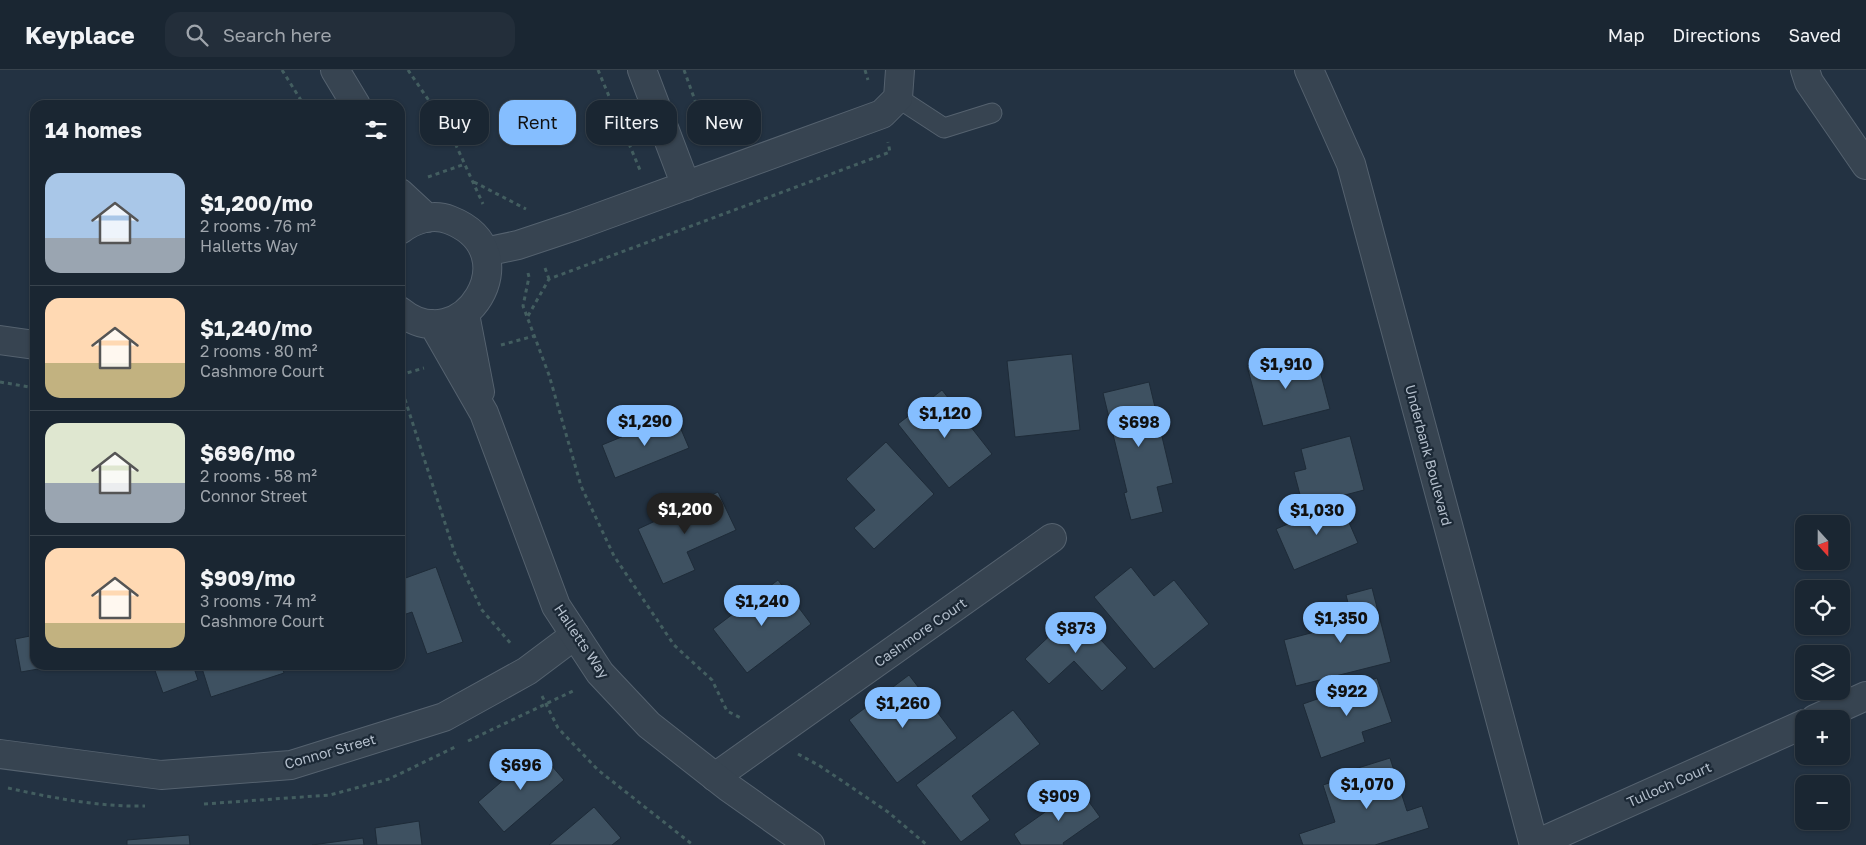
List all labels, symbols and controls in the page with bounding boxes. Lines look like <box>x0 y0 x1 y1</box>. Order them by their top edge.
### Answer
search box <box>165 12 515 57</box>
text: Keyplace <box>25 20 135 49</box>
icon: search <box>183 21 211 49</box>
text: Search here <box>223 23 332 46</box>
text: Map <box>1608 24 1644 46</box>
text: Directions <box>1672 24 1760 46</box>
text: Saved <box>1788 24 1841 46</box>
chip: Buy <box>420 100 489 145</box>
chip: Rent <box>499 100 576 145</box>
chip: Filters <box>586 100 677 145</box>
chip: New <box>687 100 761 145</box>
icon: filters <box>362 116 390 144</box>
text: 14 homes <box>45 117 142 143</box>
text: $1,200/mo <box>200 190 313 216</box>
icon: home <box>85 193 145 253</box>
text: 2 rooms · 76 m² <box>200 216 316 236</box>
text: Halletts Way <box>200 236 298 256</box>
text: $1,240/mo <box>200 315 312 341</box>
icon: home <box>85 318 145 378</box>
text: 2 rooms · 80 m² <box>200 341 318 361</box>
pin: $1,910 <box>1245 348 1327 390</box>
text: $1,910 <box>1260 354 1312 374</box>
text: Cashmore Court <box>200 361 324 381</box>
street label: Underbank Boulevard <box>1402 383 1456 527</box>
pin: $1,120 <box>904 396 986 439</box>
text: $1,120 <box>919 403 971 423</box>
pin: $1,290 <box>604 404 686 447</box>
pin: $698 <box>1109 406 1169 448</box>
text: $1,290 <box>618 411 672 431</box>
text: $698 <box>1118 412 1160 432</box>
text: $696/mo <box>200 440 295 466</box>
icon: home <box>85 443 145 503</box>
text: 2 rooms · 58 m² <box>200 466 317 486</box>
text: Connor Street <box>200 486 307 506</box>
pin: $1,200 <box>644 492 726 535</box>
pin: $1,030 <box>1276 494 1358 536</box>
text: $1,200 <box>658 499 712 519</box>
text: $1,030 <box>1290 500 1344 520</box>
north arrow <box>1795 515 1850 570</box>
map controls <box>1795 515 1850 830</box>
text: $909/mo <box>200 565 295 591</box>
icon: home <box>85 568 145 628</box>
button: locate <box>1795 580 1850 635</box>
pin: $1,240 <box>721 584 803 627</box>
text: 3 rooms · 74 m² <box>200 591 316 611</box>
text: $1,240 <box>735 591 789 611</box>
street label: Cashmore Court <box>871 594 969 670</box>
street label: Halletts Way <box>551 601 613 681</box>
pin: $1,350 <box>1300 602 1382 644</box>
text: $1,350 <box>1314 608 1368 628</box>
text: Cashmore Court <box>200 611 324 631</box>
pin: $873 <box>1046 612 1106 654</box>
text: $873 <box>1056 618 1096 638</box>
button: layers <box>1795 645 1850 700</box>
pin: $922 <box>1317 674 1377 717</box>
text: $922 <box>1327 681 1367 701</box>
pin: $1,260 <box>862 686 944 729</box>
text: $1,260 <box>876 693 930 713</box>
button: + <box>1795 710 1850 765</box>
street label: Connor Street <box>283 730 377 772</box>
pin: $696 <box>491 748 551 791</box>
text: $696 <box>500 755 542 775</box>
street label: Tulloch Court <box>1624 758 1714 810</box>
pin: $1,070 <box>1326 768 1408 810</box>
text: $1,070 <box>1340 774 1394 794</box>
button: − <box>1795 775 1850 830</box>
pin: $909 <box>1029 780 1089 822</box>
text: $909 <box>1038 786 1080 806</box>

